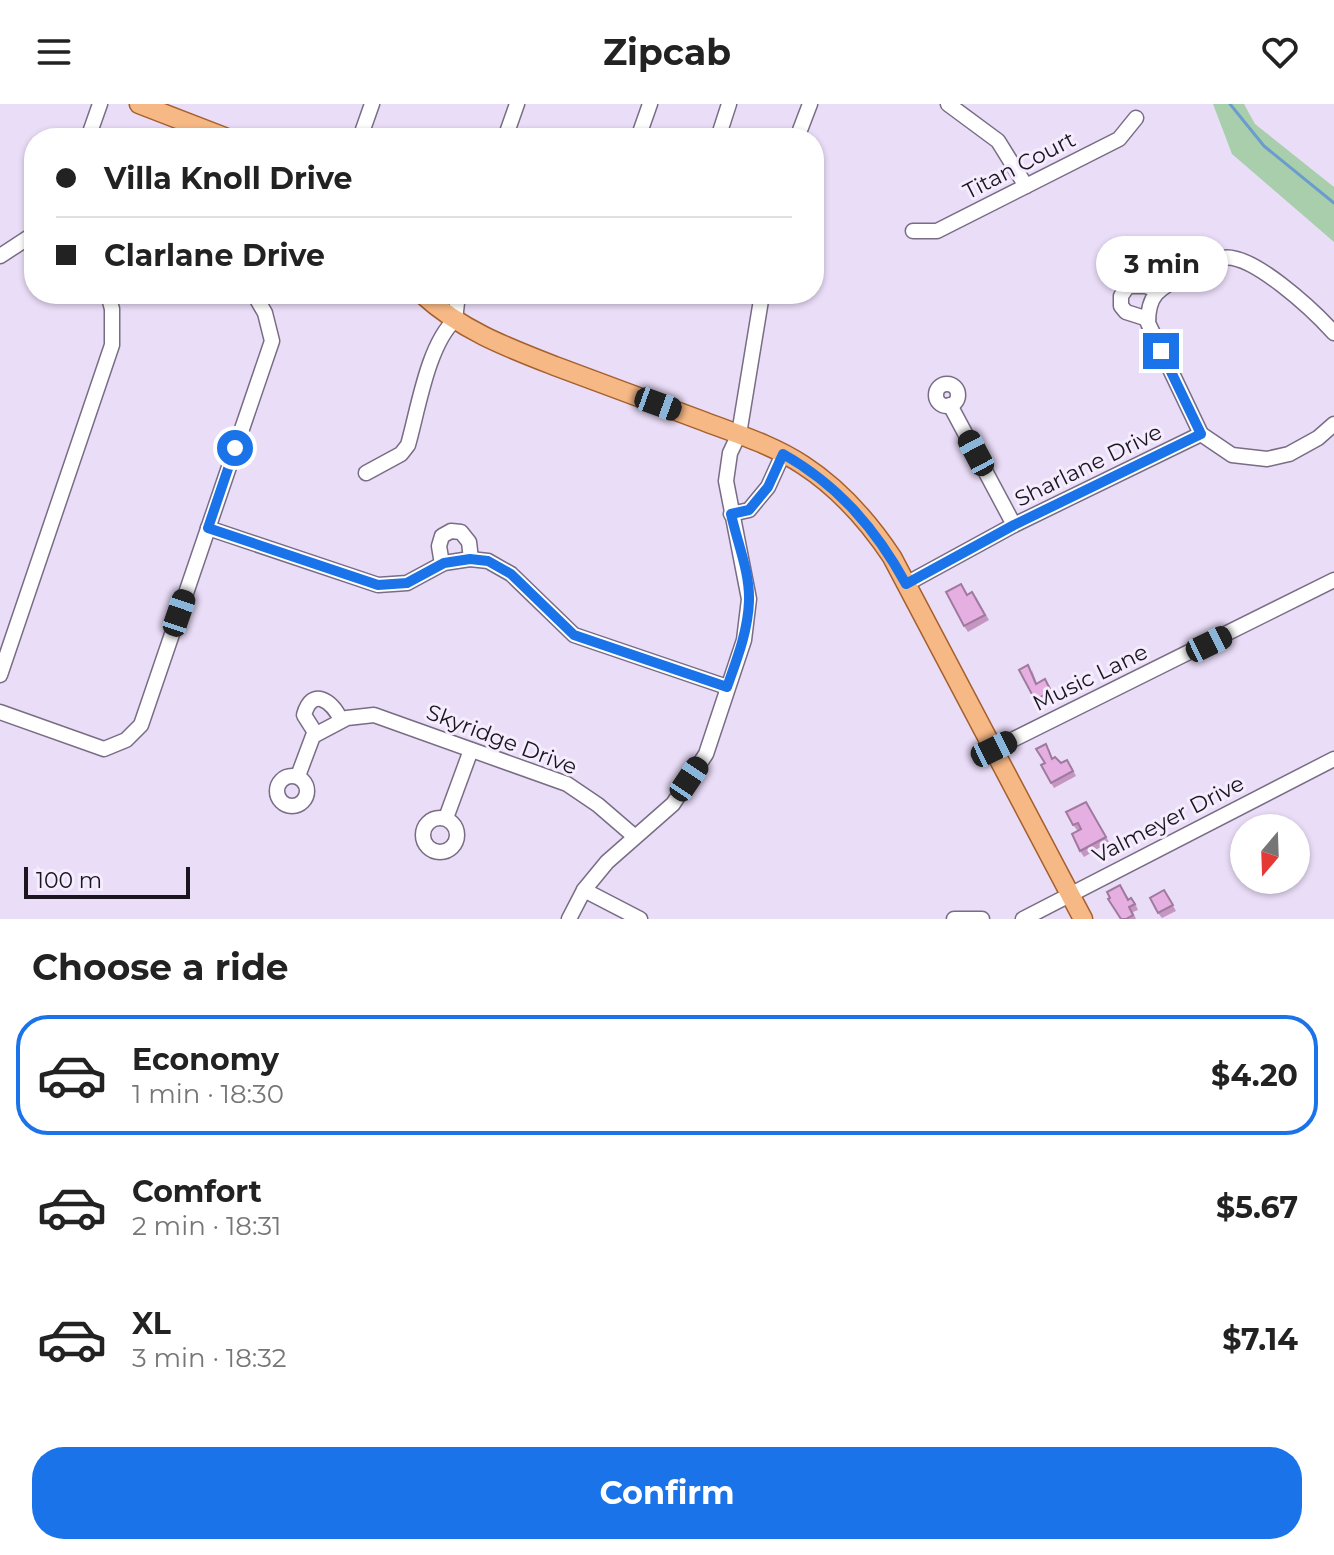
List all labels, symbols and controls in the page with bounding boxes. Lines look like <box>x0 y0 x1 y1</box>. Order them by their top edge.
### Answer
icon: menu <box>32 30 76 74</box>
text: Zipcab <box>603 30 731 74</box>
icon: heart <box>1258 30 1302 74</box>
street label: Titan Court <box>959 126 1080 205</box>
text: Villa Knoll Drive <box>104 160 352 197</box>
callout: 3 min <box>1095 235 1227 291</box>
text: Clarlane Drive <box>104 237 325 274</box>
text: 3 min <box>1124 248 1200 280</box>
route end <box>1143 333 1179 369</box>
car <box>631 385 685 423</box>
street label: Sharlane Drive <box>1010 418 1166 513</box>
car <box>954 426 998 480</box>
route start <box>217 430 253 466</box>
car <box>160 586 198 640</box>
car <box>1182 623 1236 665</box>
street label: Music Lane <box>1028 638 1152 717</box>
street label: Skyridge Drive <box>423 698 581 781</box>
car <box>967 728 1021 770</box>
car <box>666 752 712 806</box>
street label: Valmeyer Drive <box>1088 770 1249 869</box>
north arrow <box>1230 814 1310 894</box>
map controls <box>1230 814 1310 894</box>
scale bar <box>24 863 190 899</box>
text: 100 m <box>36 867 102 894</box>
text: Choose a ride <box>32 945 289 989</box>
icon: car <box>36 1039 108 1111</box>
text: Economy <box>132 1041 279 1078</box>
text: $4.20 <box>1211 1057 1298 1094</box>
text: 1 min · 18:30 <box>132 1078 284 1110</box>
icon: car <box>36 1171 108 1243</box>
text: Comfort <box>132 1173 262 1210</box>
text: $5.67 <box>1216 1189 1298 1226</box>
text: 2 min · 18:31 <box>132 1210 281 1242</box>
icon: car <box>36 1303 108 1375</box>
text: XL <box>132 1305 171 1342</box>
text: $7.14 <box>1222 1321 1298 1358</box>
text: 3 min · 18:32 <box>132 1342 287 1374</box>
button: Confirm <box>32 1447 1302 1539</box>

